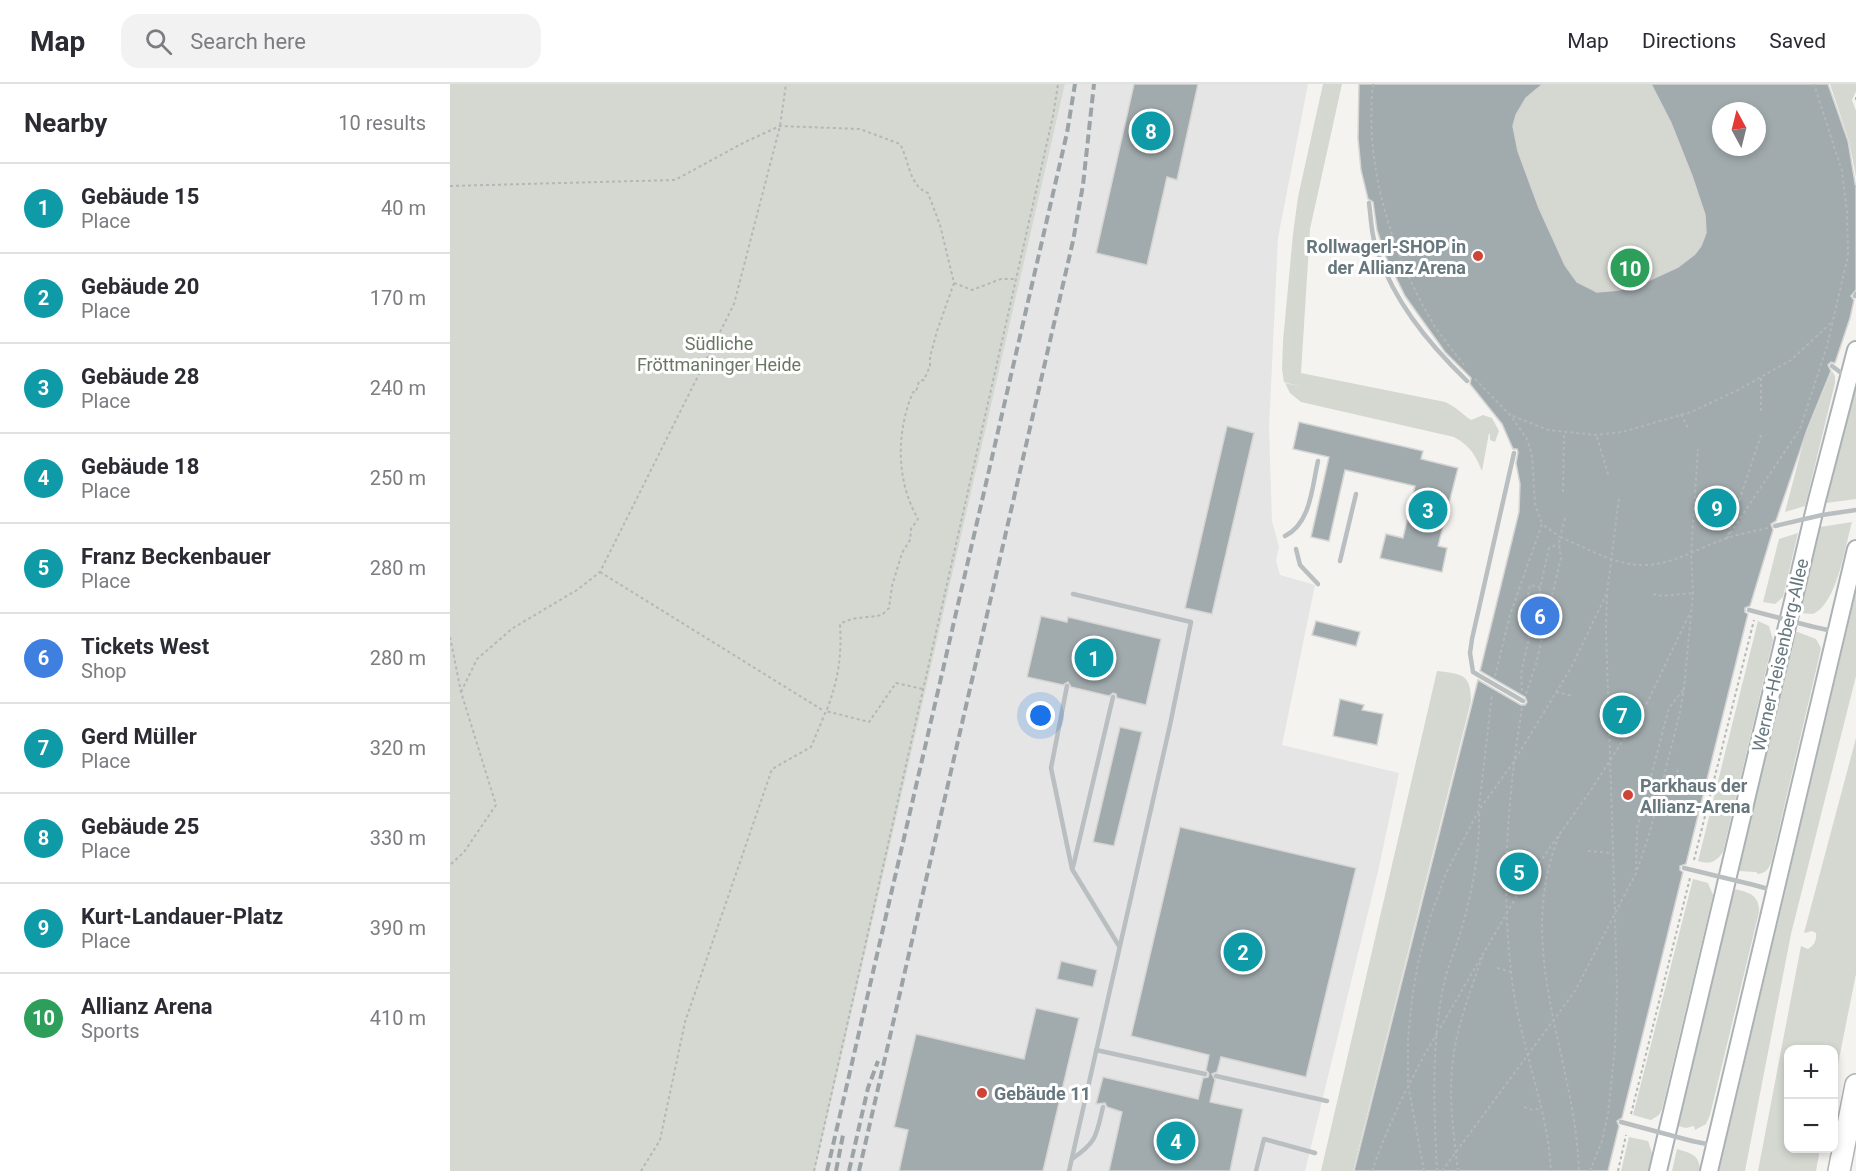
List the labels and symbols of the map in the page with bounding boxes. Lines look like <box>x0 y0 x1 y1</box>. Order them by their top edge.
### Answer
north arrow <box>1712 102 1766 156</box>
pin: 8 <box>1132 108 1170 154</box>
place label: Rollwagerl-SHOP in der Allianz Arena <box>1306 236 1466 278</box>
pin: 10 <box>1610 246 1650 291</box>
marker: Rollwagerl-SHOP in der Allianz Arena <box>1471 249 1485 263</box>
park label: Südliche Fröttmaninger Heide <box>637 333 801 375</box>
pin: 9 <box>1698 486 1736 530</box>
pin: 3 <box>1408 488 1448 532</box>
street label: Werner-Heisenberg-Allee <box>1748 556 1812 754</box>
pin: 6 <box>1520 594 1560 638</box>
pin: 1 <box>1074 636 1114 680</box>
pin: 7 <box>1602 692 1642 738</box>
your location <box>1026 701 1055 730</box>
place label: Parkhaus der Allianz-Arena <box>1640 775 1751 817</box>
marker: Parkhaus der Allianz-Arena <box>1621 788 1635 802</box>
pin: 5 <box>1500 850 1538 894</box>
pin: 2 <box>1224 930 1262 974</box>
place label: Gebäude 11 <box>994 1083 1091 1104</box>
marker: Gebäude 11 <box>975 1086 989 1100</box>
pin: 4 <box>1156 1118 1196 1164</box>

